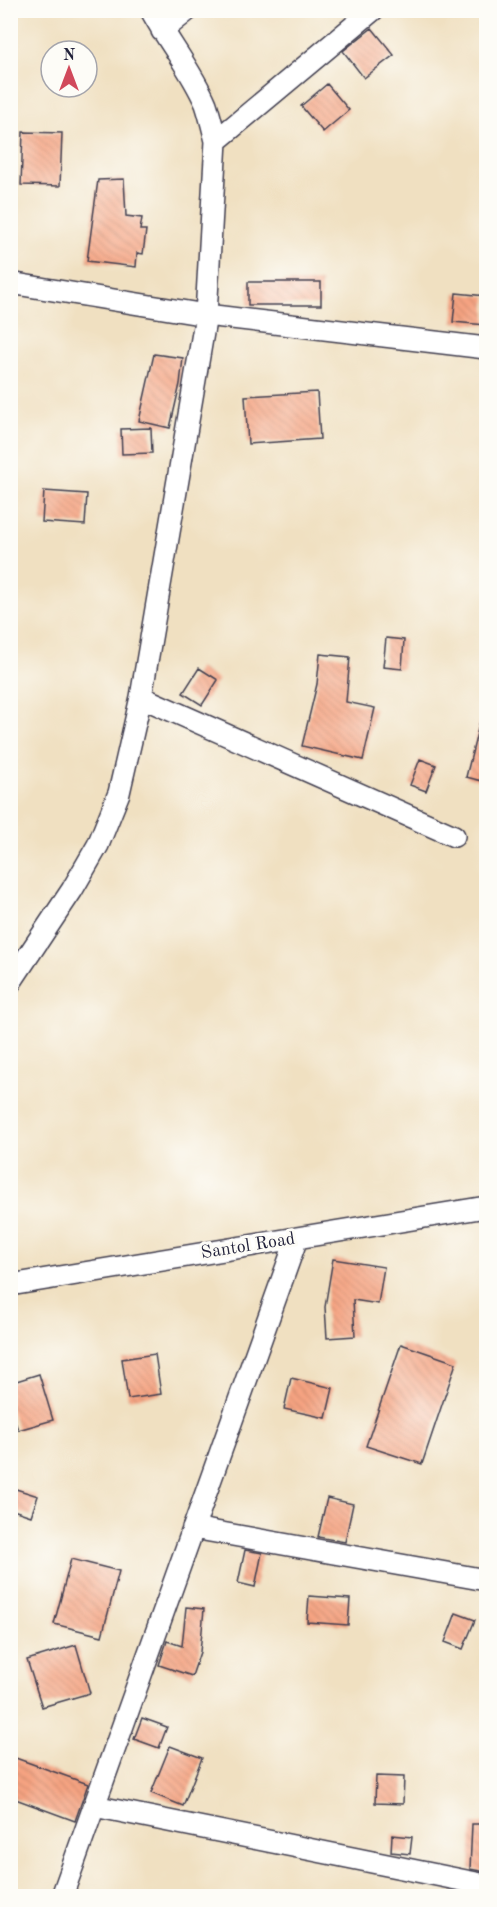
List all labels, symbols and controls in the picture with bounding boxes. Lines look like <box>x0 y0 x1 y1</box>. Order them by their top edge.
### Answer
north arrow <box>39 39 99 99</box>
text: N <box>63 48 76 64</box>
street label: Santol Road <box>200 1230 296 1262</box>

